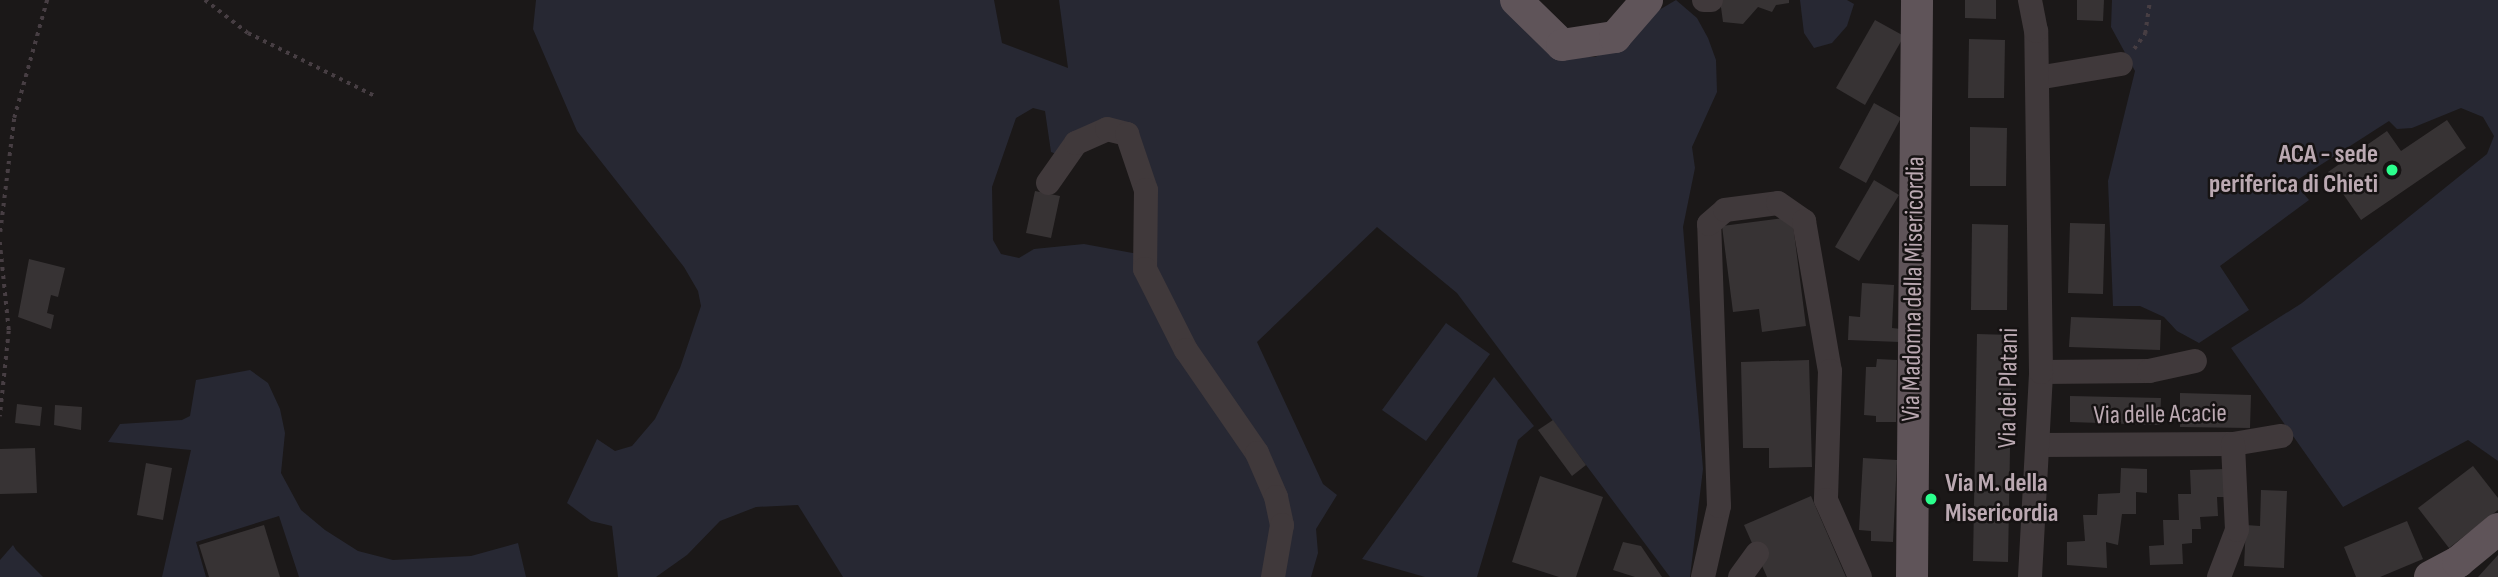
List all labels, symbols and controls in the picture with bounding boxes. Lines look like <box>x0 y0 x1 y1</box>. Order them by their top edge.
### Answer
place label: ACA - sede periferica di Chieti <box>2209 139 2378 200</box>
street label: Via Madonna della Misericordia <box>1896 156 1932 422</box>
marker: ACA - sede periferica di Chieti <box>2384 162 2400 178</box>
street label: Via dei Platani <box>1992 327 2026 449</box>
street label: Via delle Acacie <box>2093 398 2227 432</box>
place label: Via M. della Misericordia <box>1945 468 2058 530</box>
marker: Via M. della Misericordia <box>1923 491 1939 507</box>

